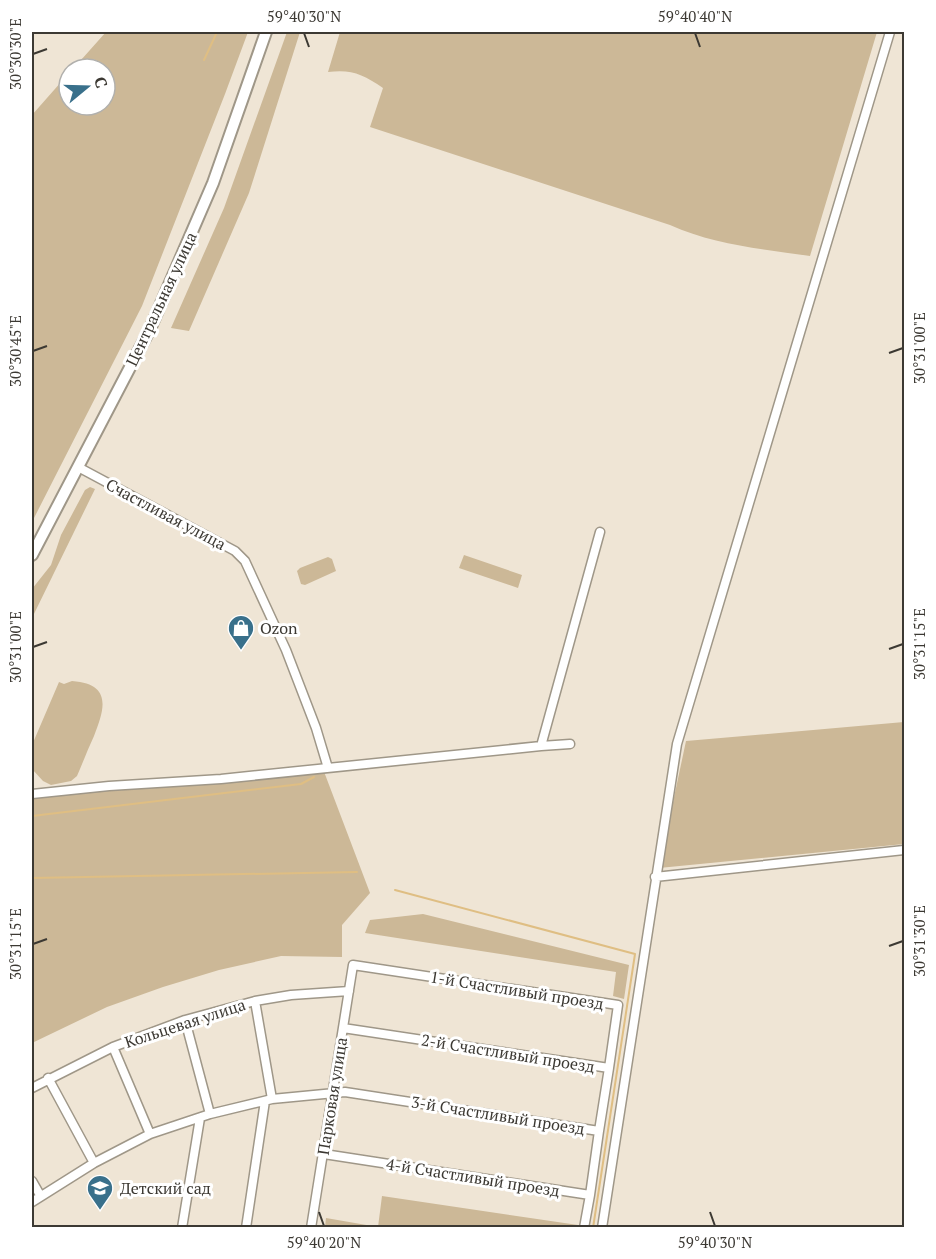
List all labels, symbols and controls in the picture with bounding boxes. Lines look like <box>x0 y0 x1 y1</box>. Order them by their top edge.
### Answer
text: 59°40'30"N <box>267 6 341 26</box>
text: 59°40'40"N <box>658 6 732 26</box>
text: 30°30'30"E <box>5 18 25 90</box>
north arrow <box>57 57 117 117</box>
text: С <box>89 74 113 91</box>
street label: Центральная улица <box>120 228 202 370</box>
text: 30°31'00"E <box>909 312 929 384</box>
text: 30°30'45"E <box>5 315 25 387</box>
street label: Счастливая улица <box>102 473 230 555</box>
text: 30°31'15"E <box>909 608 929 680</box>
text: 30°31'00"E <box>5 611 25 683</box>
shop icon: Ozon <box>226 613 256 651</box>
place label: Ozon <box>260 617 298 639</box>
text: 30°31'30"E <box>909 905 929 977</box>
text: 30°31'15"E <box>5 908 25 980</box>
street label: 1-й Счастливый проезд <box>429 965 605 1015</box>
street label: Кольцевая улица <box>122 993 248 1053</box>
street label: 2-й Счастливый проезд <box>420 1028 596 1078</box>
street label: Парковая улица <box>312 1036 352 1156</box>
street label: 3-й Счастливый проезд <box>410 1090 586 1140</box>
street label: 4-й Счастливый проезд <box>385 1152 561 1202</box>
school or university icon: Детский сад <box>85 1173 115 1211</box>
place label: Детский сад <box>120 1177 211 1199</box>
text: 59°40'20"N <box>287 1232 361 1252</box>
text: 59°40'30"N <box>678 1232 752 1252</box>

